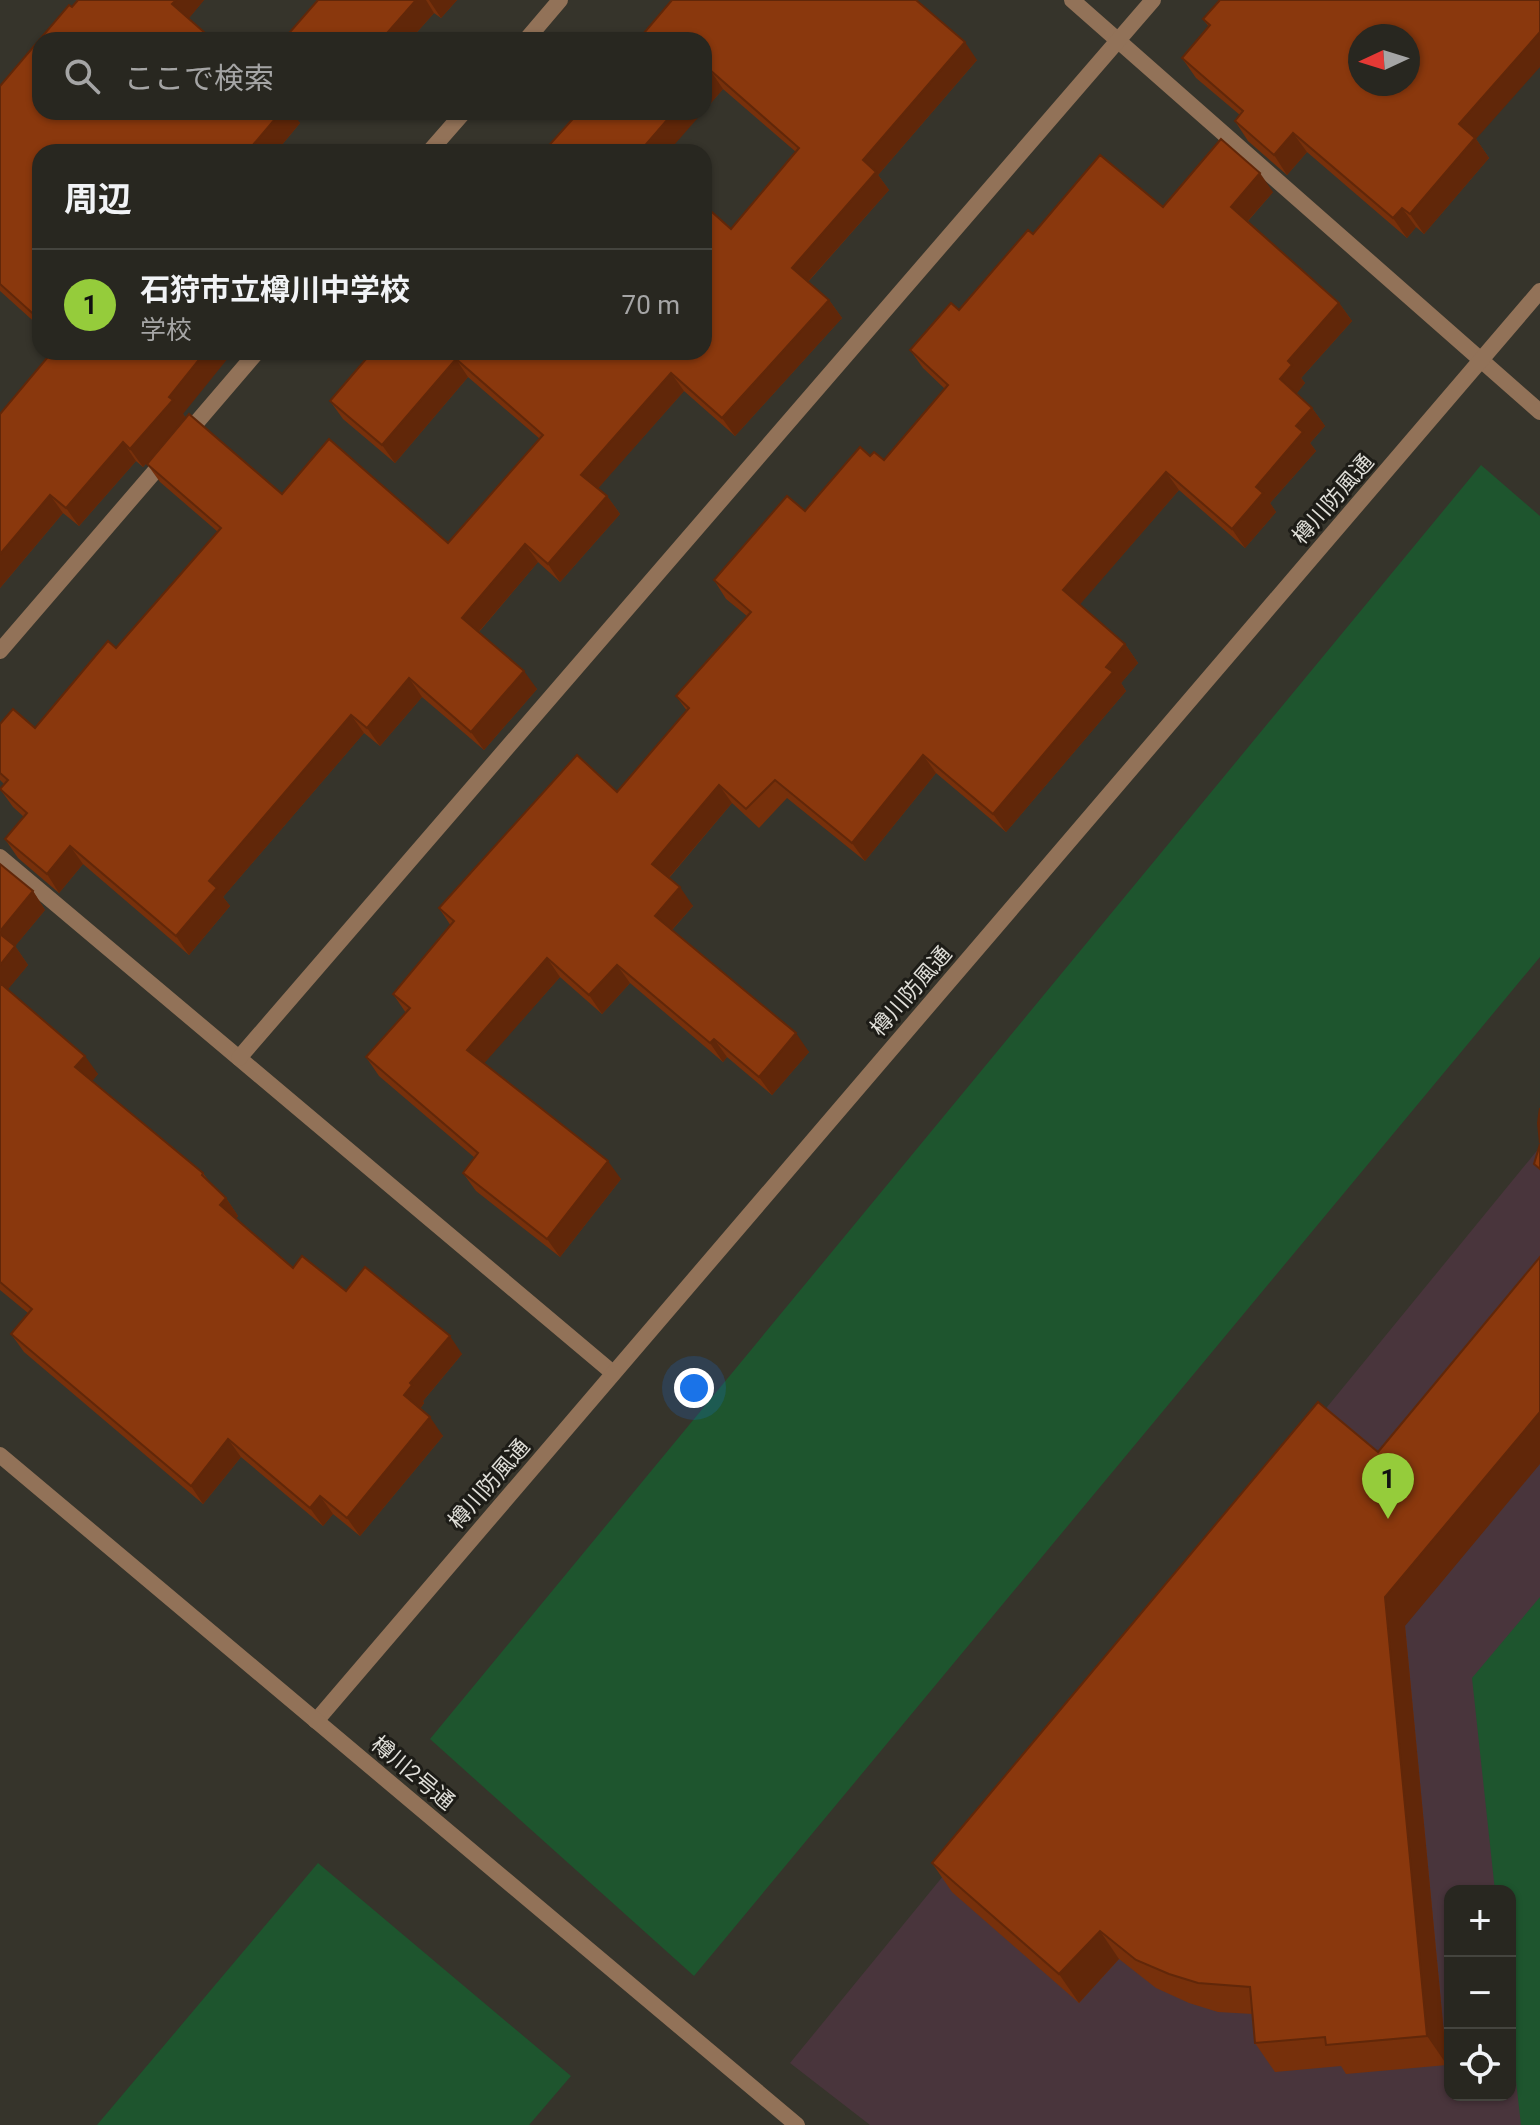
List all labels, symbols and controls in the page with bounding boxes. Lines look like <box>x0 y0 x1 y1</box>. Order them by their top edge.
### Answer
north arrow <box>1348 24 1420 96</box>
search box <box>32 32 712 120</box>
icon: search <box>60 54 104 98</box>
text: ここで検索 <box>124 61 274 96</box>
text: 周辺 <box>64 179 132 219</box>
text: 石狩市立樽川中学校 <box>140 272 410 307</box>
text: 1 <box>83 290 97 320</box>
text: 70 m <box>622 290 680 320</box>
text: 学校 <box>140 315 192 345</box>
street label: 樽川防風通 <box>1287 449 1379 549</box>
street label: 樽川防風通 <box>865 941 957 1041</box>
your location <box>674 1368 714 1408</box>
street label: 樽川防風通 <box>443 1434 535 1534</box>
pin: 1 <box>1362 1453 1414 1519</box>
street label: 樽川2号通 <box>367 1731 459 1815</box>
map controls <box>1444 1885 1516 2101</box>
button: + <box>1444 1885 1516 1957</box>
button: − <box>1444 1957 1516 2029</box>
button: locate <box>1444 2029 1516 2101</box>

